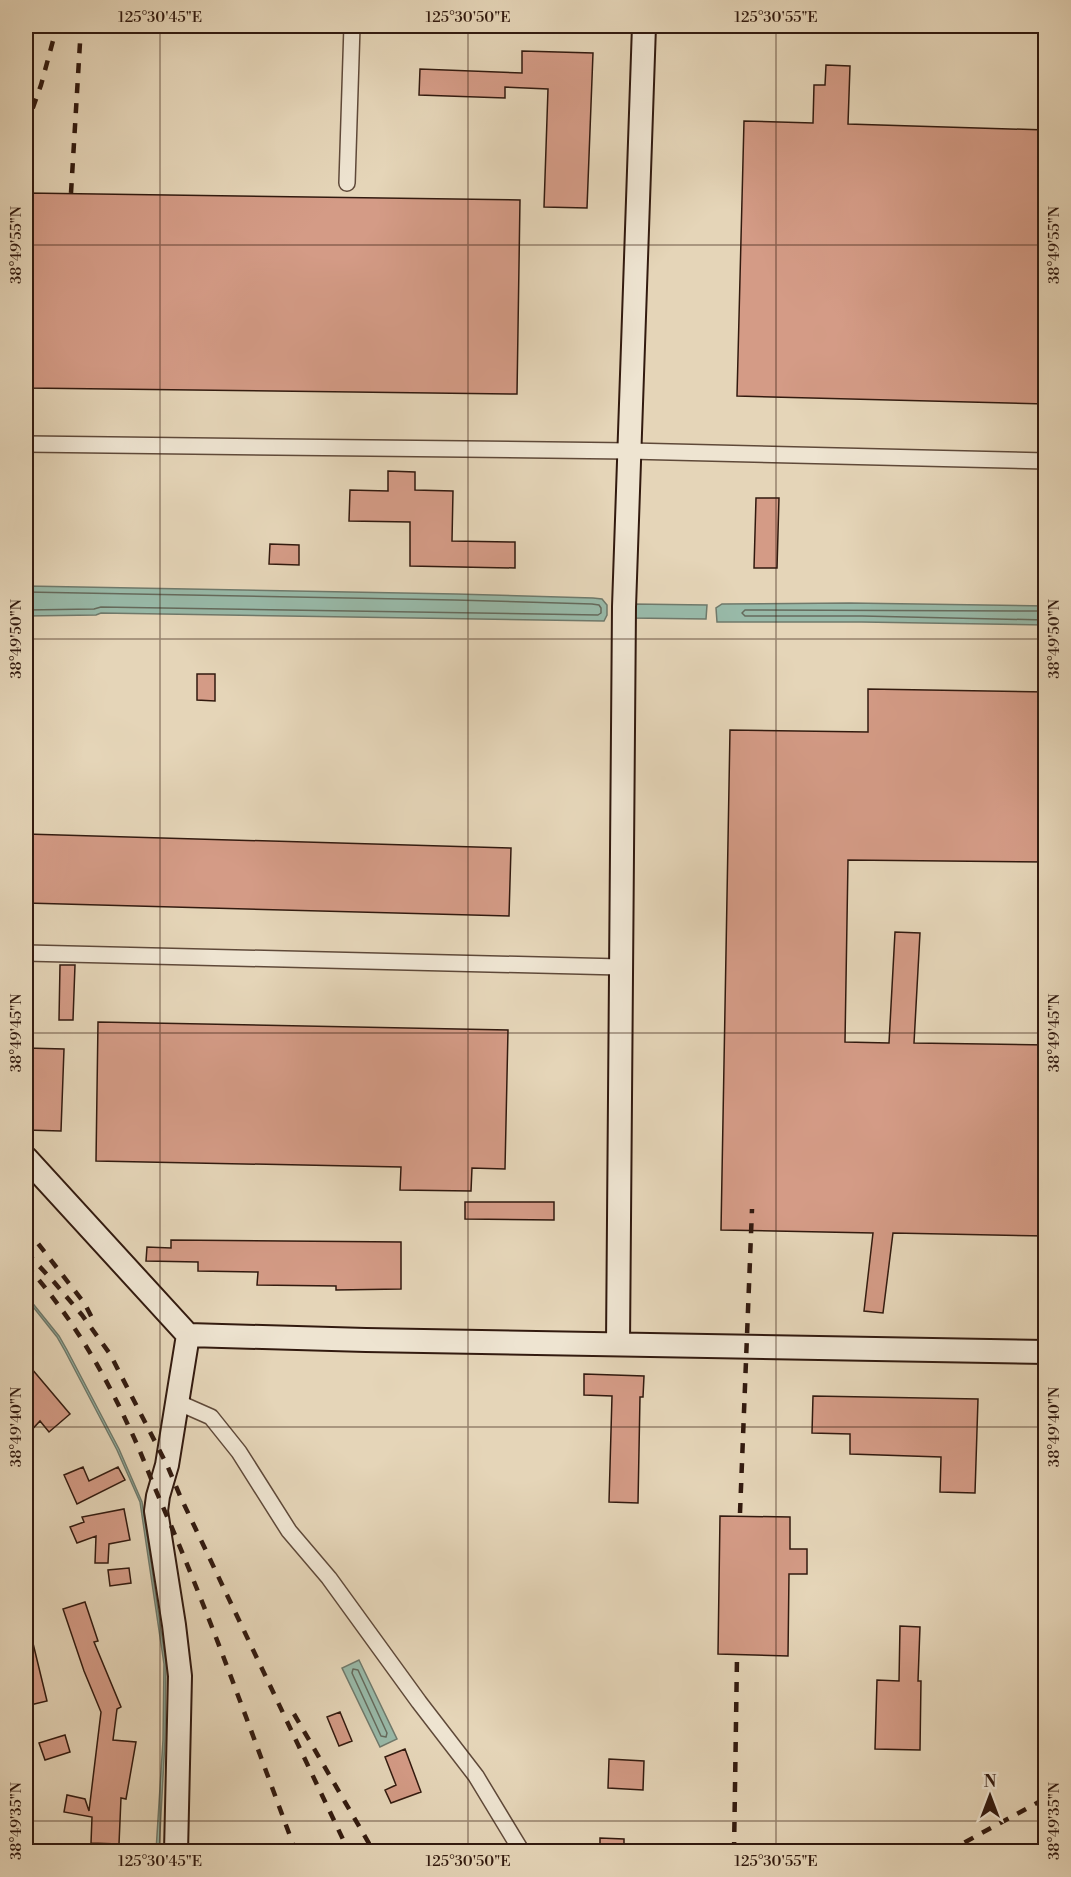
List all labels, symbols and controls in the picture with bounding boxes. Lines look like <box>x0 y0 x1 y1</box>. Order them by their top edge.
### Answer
text: 125°30'45"E <box>118 8 202 27</box>
text: 125°30'50"E <box>425 8 511 27</box>
text: 125°30'55"E <box>734 8 818 27</box>
text: 38°49'55"N <box>7 206 26 284</box>
text: 38°49'55"N <box>1045 206 1064 284</box>
text: 38°49'50"N <box>7 599 26 679</box>
text: 38°49'50"N <box>1045 599 1064 679</box>
text: 38°49'45"N <box>7 994 26 1072</box>
text: 38°49'45"N <box>1045 994 1064 1072</box>
text: 38°49'40"N <box>7 1387 26 1467</box>
text: 38°49'40"N <box>1045 1387 1064 1467</box>
north arrow <box>960 1766 1020 1826</box>
text: N <box>984 1772 997 1792</box>
text: 38°49'35"N <box>7 1782 26 1860</box>
text: 38°49'35"N <box>1045 1782 1064 1860</box>
text: 125°30'45"E <box>118 1852 202 1871</box>
text: 125°30'50"E <box>425 1852 511 1871</box>
text: 125°30'55"E <box>734 1852 818 1871</box>

